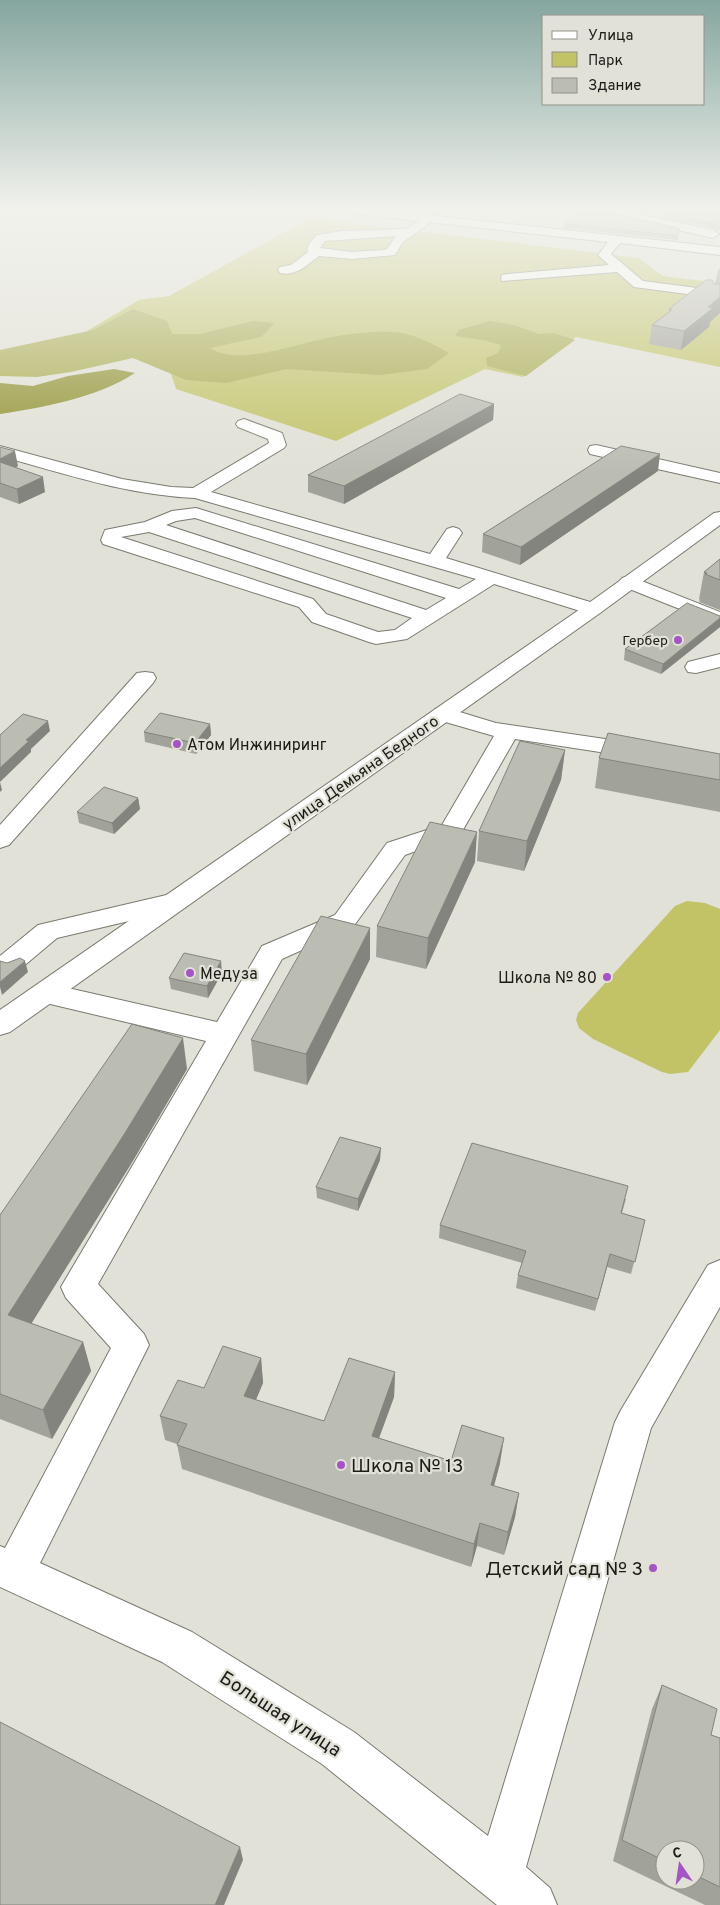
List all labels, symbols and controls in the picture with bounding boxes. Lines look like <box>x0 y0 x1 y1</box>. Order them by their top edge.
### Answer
legend <box>542 15 705 105</box>
text: Улица <box>588 27 633 46</box>
text: Парк <box>588 52 623 71</box>
text: Здание <box>588 77 641 96</box>
place label: Гербер <box>622 633 668 650</box>
marker: Гербер <box>672 634 684 646</box>
street label: улица Демьяна Бедного <box>279 712 443 835</box>
place label: Атом Инжиниринг <box>187 736 327 756</box>
marker: Атом Инжиниринг <box>171 738 183 750</box>
place label: Медуза <box>200 965 258 985</box>
marker: Медуза <box>184 967 196 979</box>
place label: Школа № 80 <box>498 969 597 989</box>
marker: Школа № 80 <box>601 971 613 983</box>
place label: Школа № 13 <box>351 1455 464 1479</box>
marker: Школа № 13 <box>335 1459 347 1471</box>
place label: Детский сад № 3 <box>485 1558 643 1582</box>
marker: Детский сад № 3 <box>647 1562 659 1574</box>
street label: Большая улица <box>215 1666 345 1763</box>
north arrow <box>655 1840 705 1890</box>
text: С <box>671 1844 684 1863</box>

